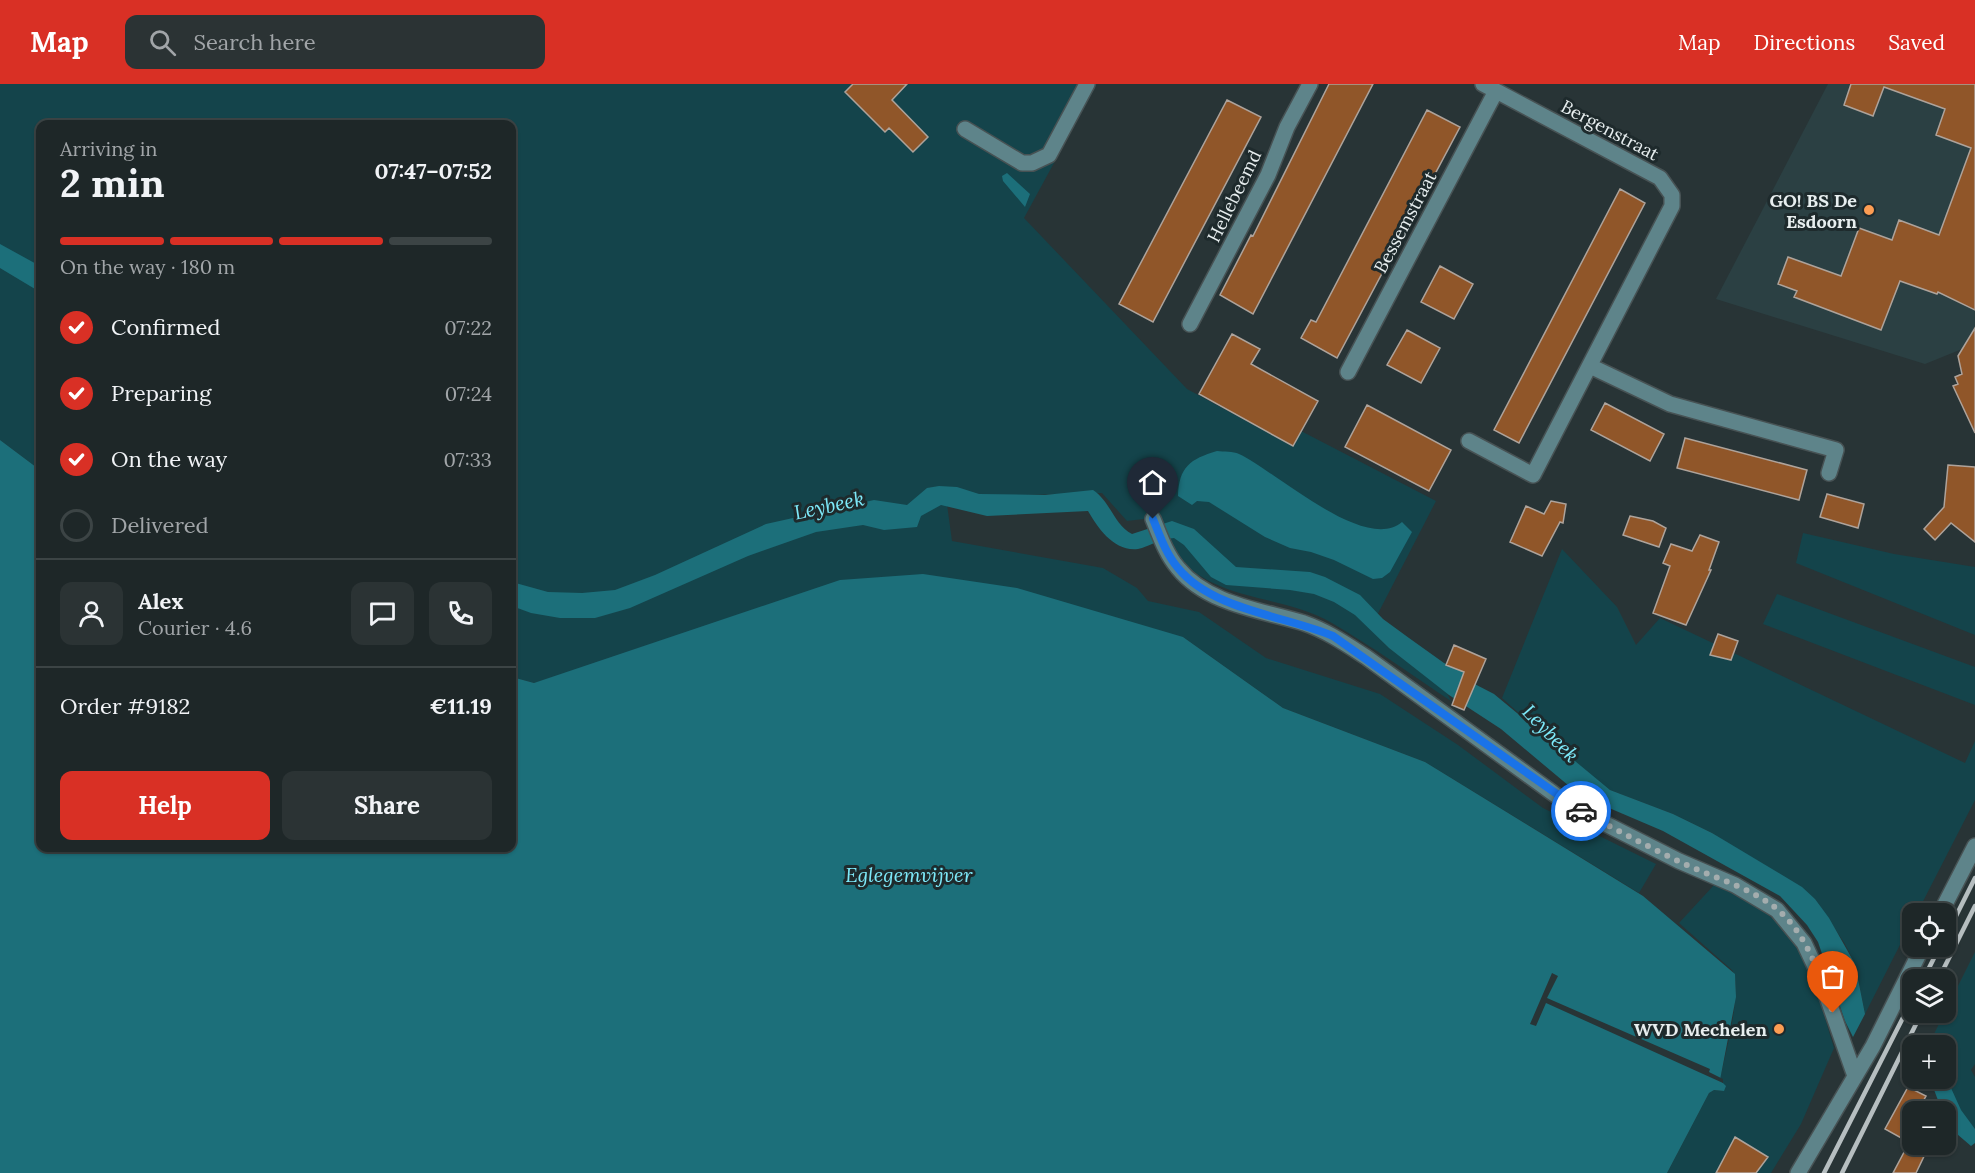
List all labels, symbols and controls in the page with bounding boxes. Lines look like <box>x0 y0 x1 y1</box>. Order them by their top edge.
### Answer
search box <box>125 15 545 69</box>
text: Map <box>30 24 89 60</box>
icon: search <box>146 26 179 59</box>
text: Search here <box>194 28 316 56</box>
text: Map <box>1678 29 1721 56</box>
text: Directions <box>1754 29 1855 56</box>
text: Saved <box>1888 29 1945 56</box>
street label: Bergenstraat <box>1557 95 1663 165</box>
text: Arriving in <box>60 136 157 161</box>
street label: Hellebeemd <box>1202 146 1266 246</box>
text: 07:47–07:52 <box>374 157 492 185</box>
text: 2 min <box>60 158 165 208</box>
street label: Bessemstraat <box>1369 167 1441 277</box>
place label: GO! BS De Esdoorn <box>1769 189 1858 233</box>
marker: GO! BS De Esdoorn <box>1862 203 1876 217</box>
text: On the way · 180 m <box>60 254 235 279</box>
icon: check <box>60 311 93 344</box>
text: Confirmed <box>111 313 220 341</box>
text: 07:22 <box>444 315 492 340</box>
icon: check <box>60 377 93 410</box>
text: Preparing <box>111 379 211 407</box>
text: 07:24 <box>445 381 492 406</box>
icon: check <box>60 443 93 476</box>
text: On the way <box>111 445 227 473</box>
text: 07:33 <box>444 447 492 472</box>
pin <box>1127 457 1178 519</box>
icon: home <box>1136 466 1169 499</box>
water label: Leybeek <box>792 485 866 525</box>
text: Delivered <box>111 511 209 539</box>
button: person <box>60 582 123 645</box>
button: chat <box>351 582 414 645</box>
button: phone <box>429 582 492 645</box>
text: Alex <box>138 587 183 615</box>
text: Courier · 4.6 <box>138 615 252 640</box>
text: Order #9182 <box>60 692 190 720</box>
text: €11.19 <box>430 692 492 720</box>
water label: Leybeek <box>1517 699 1585 767</box>
button: Help <box>60 771 270 840</box>
button: Share <box>282 771 492 840</box>
courier <box>1551 781 1611 841</box>
icon: car <box>1565 795 1598 828</box>
water label: Eglegemvijver <box>845 862 974 887</box>
map controls <box>1902 903 1956 1155</box>
button: locate <box>1902 903 1956 957</box>
pin <box>1807 951 1858 1013</box>
icon: bag <box>1816 960 1849 993</box>
button: layers <box>1902 969 1956 1023</box>
place label: WVD Mechelen <box>1634 1018 1768 1041</box>
marker: WVD Mechelen <box>1772 1022 1786 1036</box>
button: + <box>1902 1035 1956 1089</box>
button: − <box>1902 1101 1956 1155</box>

